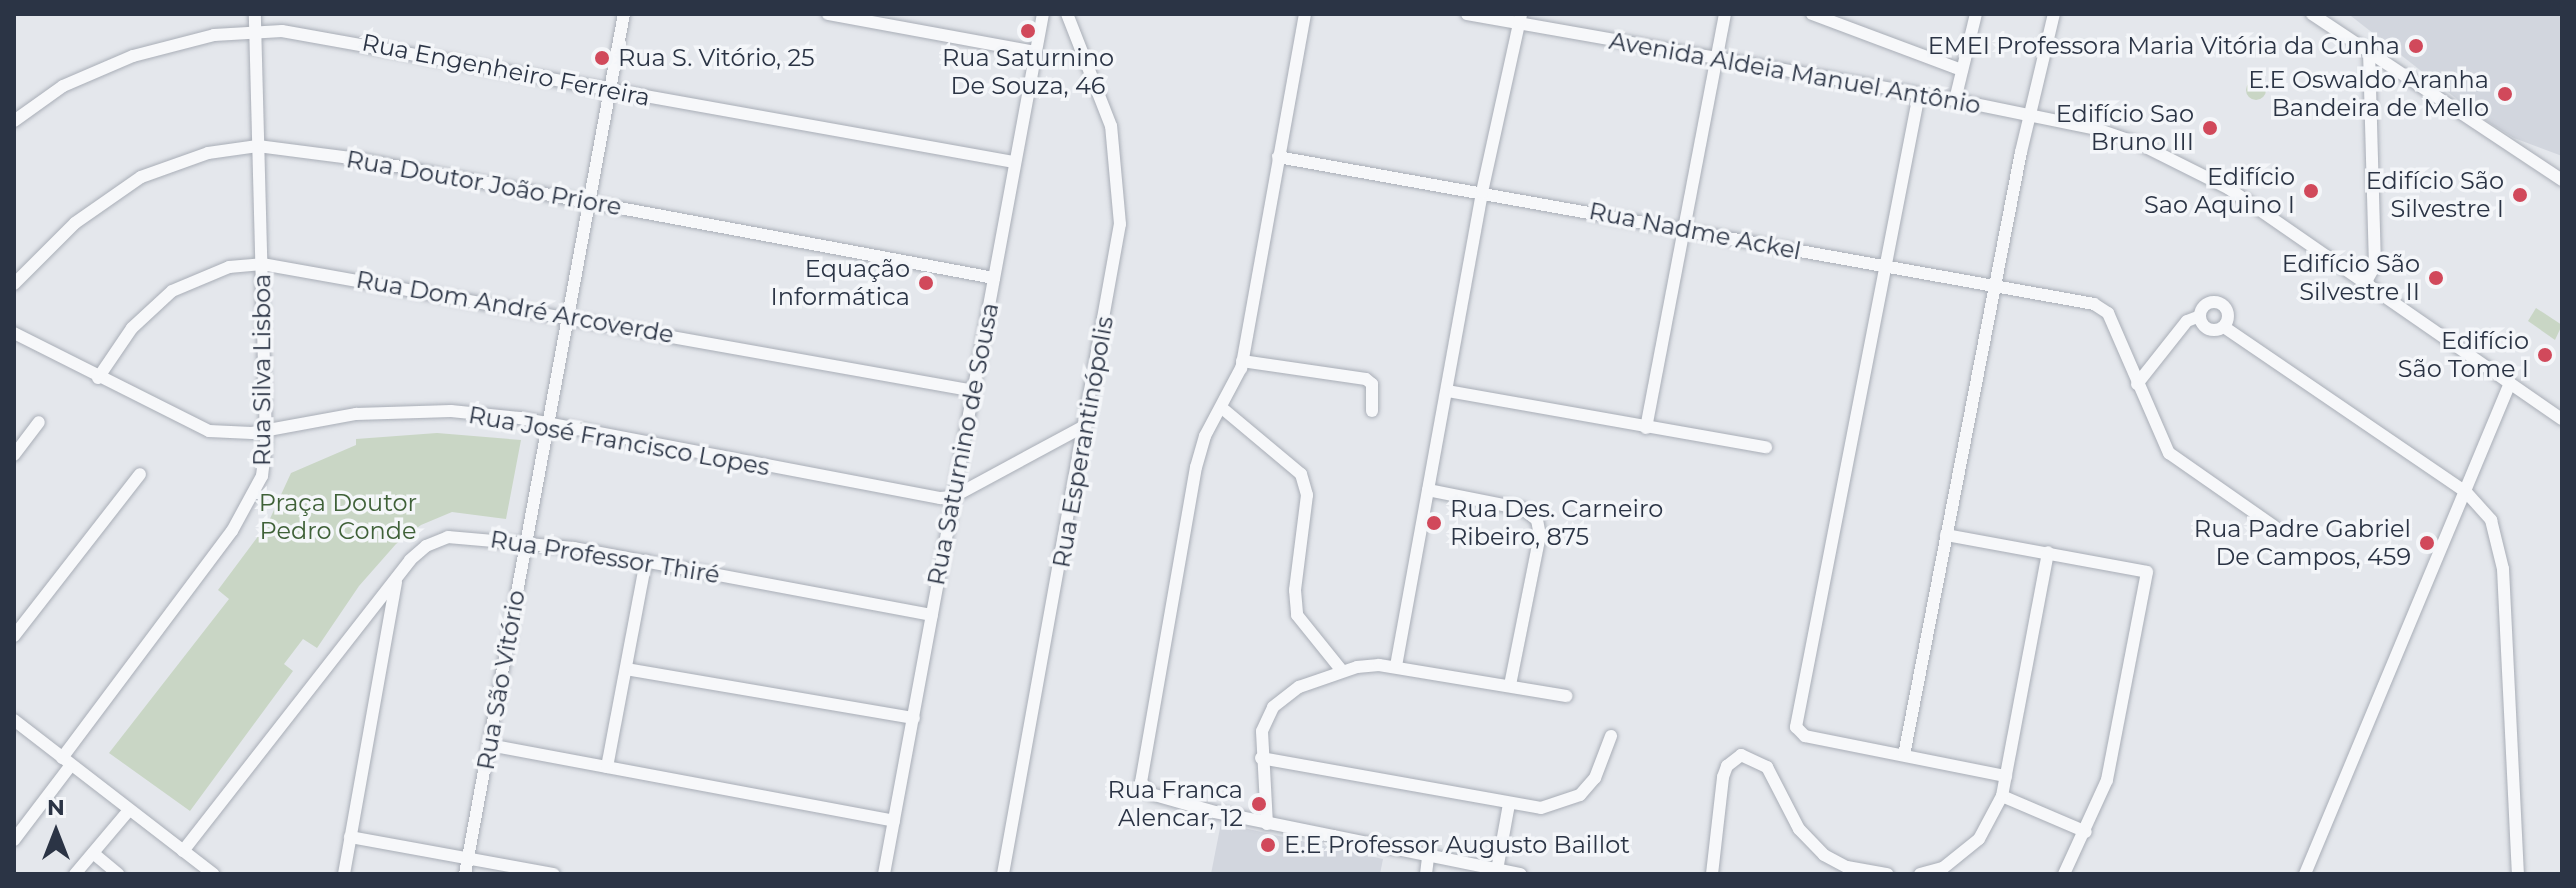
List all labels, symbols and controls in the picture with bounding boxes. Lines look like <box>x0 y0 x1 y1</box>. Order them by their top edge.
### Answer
marker: Rua Saturnino De Souza, 46 <box>1019 22 1037 40</box>
street label: Avenida Aldeia Manuel Antônio <box>1607 26 1983 120</box>
street label: Rua Engenheiro Ferreira <box>359 28 653 112</box>
place label: EMEI Professora Maria Vitória da Cunha <box>1928 32 2400 60</box>
marker: EMEI Professora Maria Vitória da Cunha <box>2407 37 2425 55</box>
place label: Rua S. Vitório, 25 <box>618 44 815 72</box>
place label: Rua Saturnino De Souza, 46 <box>942 44 1114 100</box>
marker: Rua S. Vitório, 25 <box>593 49 611 67</box>
place label: E.E Oswaldo Aranha Bandeira de Mello <box>2248 66 2489 122</box>
marker: E.E Oswaldo Aranha Bandeira de Mello <box>2496 85 2514 103</box>
place label: Edifício Sao Bruno III <box>2056 100 2194 156</box>
marker: Edifício Sao Bruno III <box>2201 119 2219 137</box>
street label: Rua Doutor João Priore <box>344 145 624 221</box>
place label: Edifício Sao Aquino I <box>2144 163 2295 219</box>
place label: Edifício São Silvestre I <box>2366 167 2504 223</box>
marker: Edifício Sao Aquino I <box>2302 182 2320 200</box>
marker: Edifício São Silvestre I <box>2511 186 2529 204</box>
street label: Rua Nadme Ackel <box>1587 196 1803 266</box>
place label: Edifício São Silvestre II <box>2282 250 2420 306</box>
place label: Equação Informática <box>771 255 910 311</box>
street label: Rua Dom André Arcoverde <box>354 265 676 349</box>
marker: Edifício São Silvestre II <box>2427 269 2445 287</box>
street label: Rua Silva Lisboa <box>248 274 276 466</box>
marker: Equação Informática <box>917 274 935 292</box>
street label: Rua Saturnino de Sousa <box>921 300 1005 588</box>
street label: Rua Esperantinópolis <box>1047 314 1119 570</box>
place label: Edifício São Tome I <box>2398 327 2529 383</box>
marker: Edifício São Tome I <box>2536 346 2554 364</box>
street label: Rua José Francisco Lopes <box>466 400 772 482</box>
park label: Praça Doutor Pedro Conde <box>259 489 417 545</box>
place label: Rua Des. Carneiro Ribeiro, 875 <box>1450 495 1663 551</box>
marker: Rua Des. Carneiro Ribeiro, 875 <box>1425 514 1443 532</box>
place label: Rua Padre Gabriel De Campos, 459 <box>2194 515 2411 571</box>
street label: Rua Professor Thiré <box>488 525 722 589</box>
marker: Rua Padre Gabriel De Campos, 459 <box>2418 534 2436 552</box>
street label: Rua São Vitório <box>471 588 531 772</box>
place label: Rua Franca Alencar, 12 <box>1107 776 1243 832</box>
north arrow <box>16 792 96 872</box>
text: N <box>47 794 65 821</box>
marker: Rua Franca Alencar, 12 <box>1250 795 1268 813</box>
place label: E.E Professor Augusto Baillot <box>1284 831 1630 859</box>
marker: E.E Professor Augusto Baillot <box>1259 836 1277 854</box>

